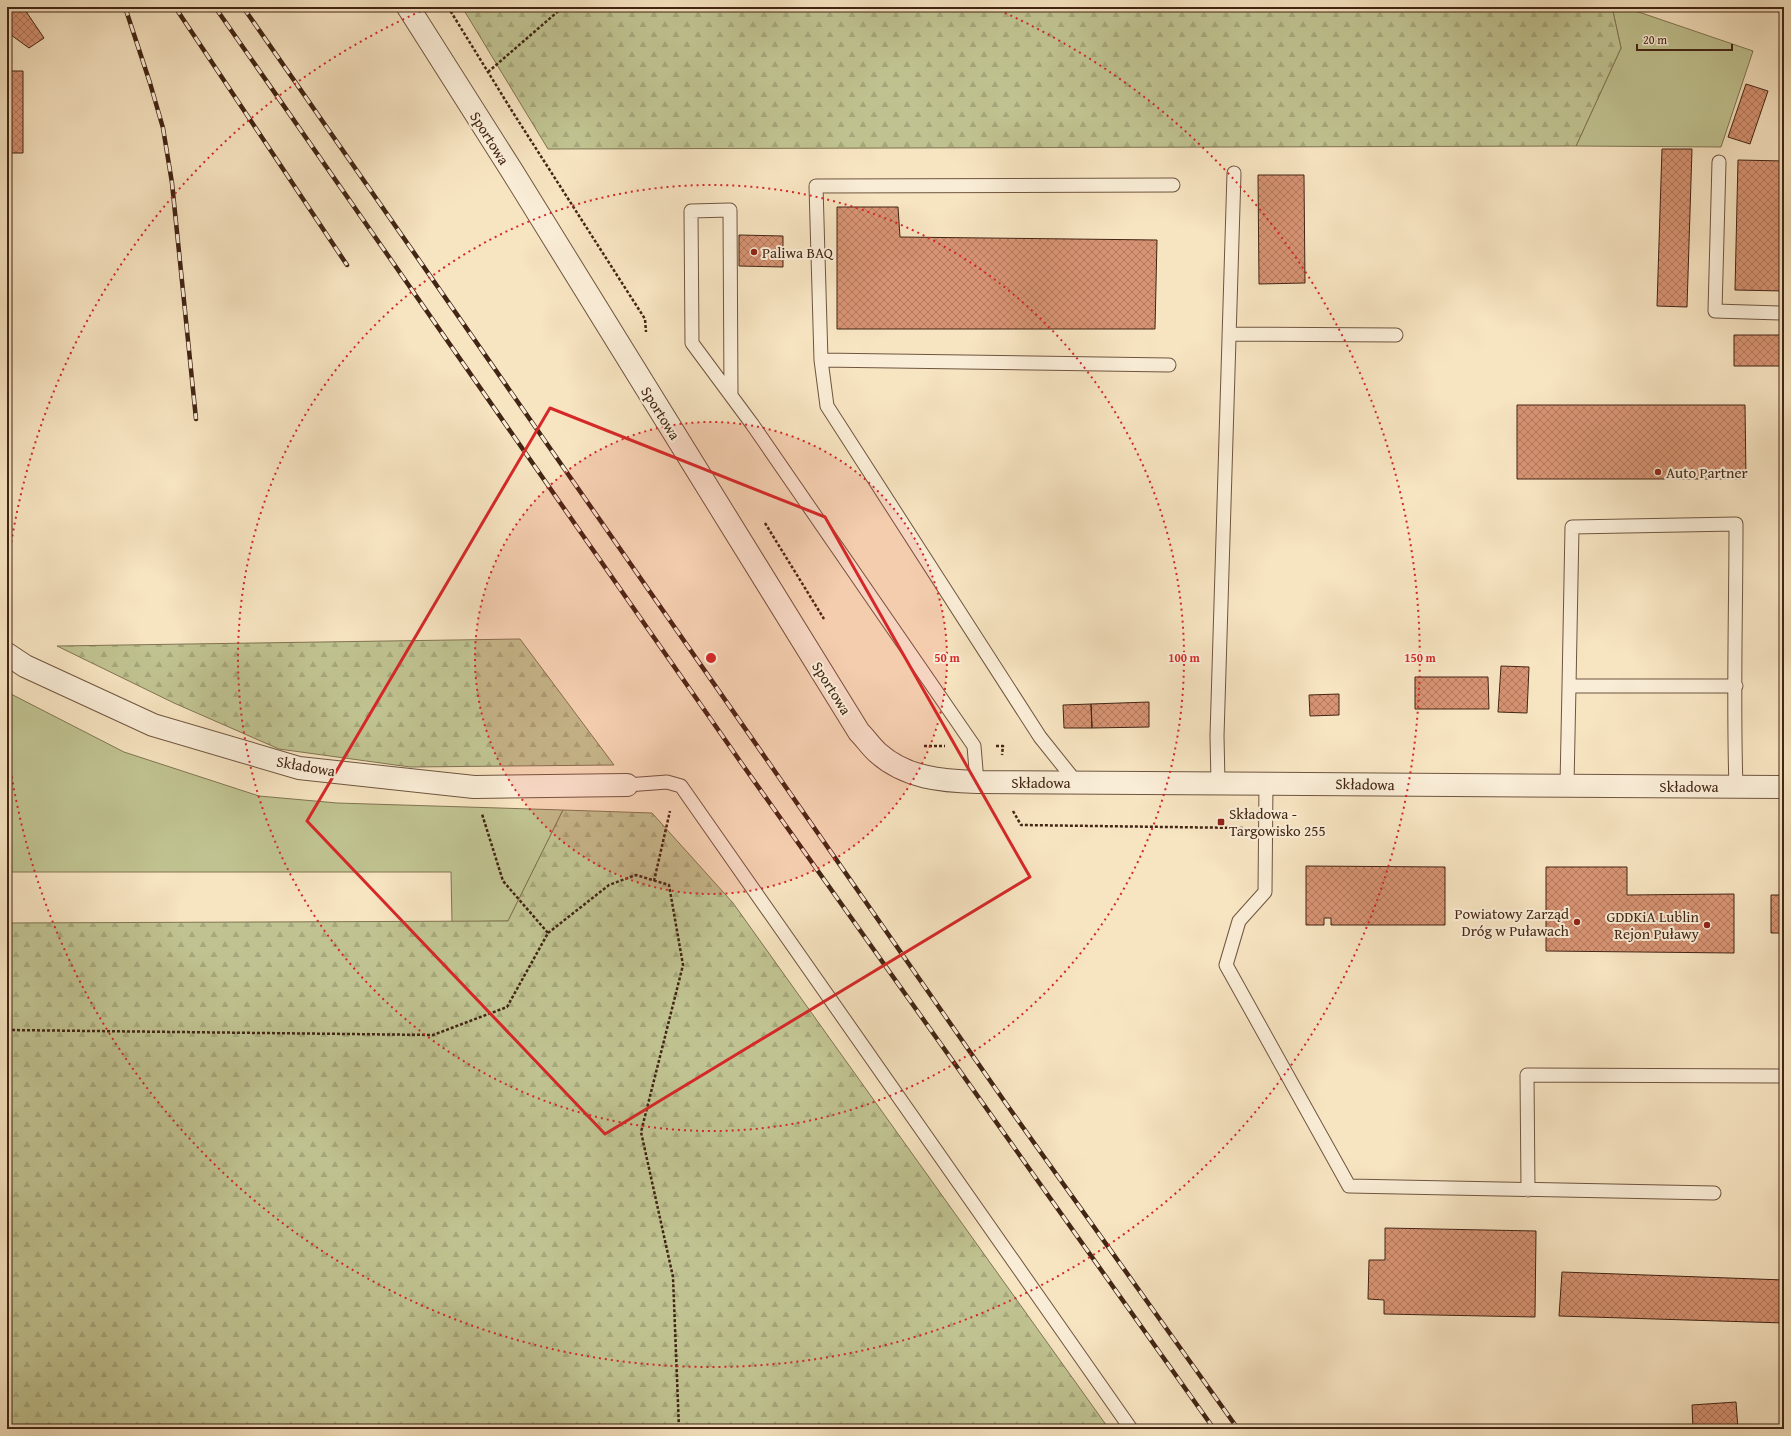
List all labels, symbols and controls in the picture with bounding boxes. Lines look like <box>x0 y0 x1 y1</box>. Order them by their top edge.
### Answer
scale bar <box>1637 26 1732 52</box>
text: 20 m <box>1643 31 1667 48</box>
street label: Sportowa <box>465 107 515 169</box>
place label: Paliwa BAQ <box>762 242 834 263</box>
marker: Paliwa BAQ <box>749 247 759 257</box>
street label: Sportowa <box>636 382 686 444</box>
place label: Auto Partner <box>1666 462 1748 483</box>
marker: Auto Partner <box>1653 467 1663 477</box>
text: 50 m <box>934 649 960 666</box>
text: 100 m <box>1168 649 1201 666</box>
text: 150 m <box>1404 649 1437 666</box>
centre of rings <box>704 651 718 665</box>
street label: Sportowa <box>807 657 857 719</box>
street label: Składowa <box>275 751 337 781</box>
street label: Składowa <box>1011 772 1071 793</box>
street label: Składowa <box>1335 773 1395 795</box>
street label: Składowa <box>1659 776 1719 797</box>
place label: Składowa - Targowisko 255 <box>1229 803 1326 841</box>
marker: Składowa - Targowisko 255 <box>1216 817 1226 827</box>
place label: Powiatowy Zarząd Dróg w Puławach <box>1455 903 1570 941</box>
place label: GDDKiA Lublin Rejon Puławy <box>1606 906 1700 944</box>
marker: Powiatowy Zarząd Dróg w Puławach <box>1572 917 1582 927</box>
marker: GDDKiA Lublin Rejon Puławy <box>1702 920 1712 930</box>

